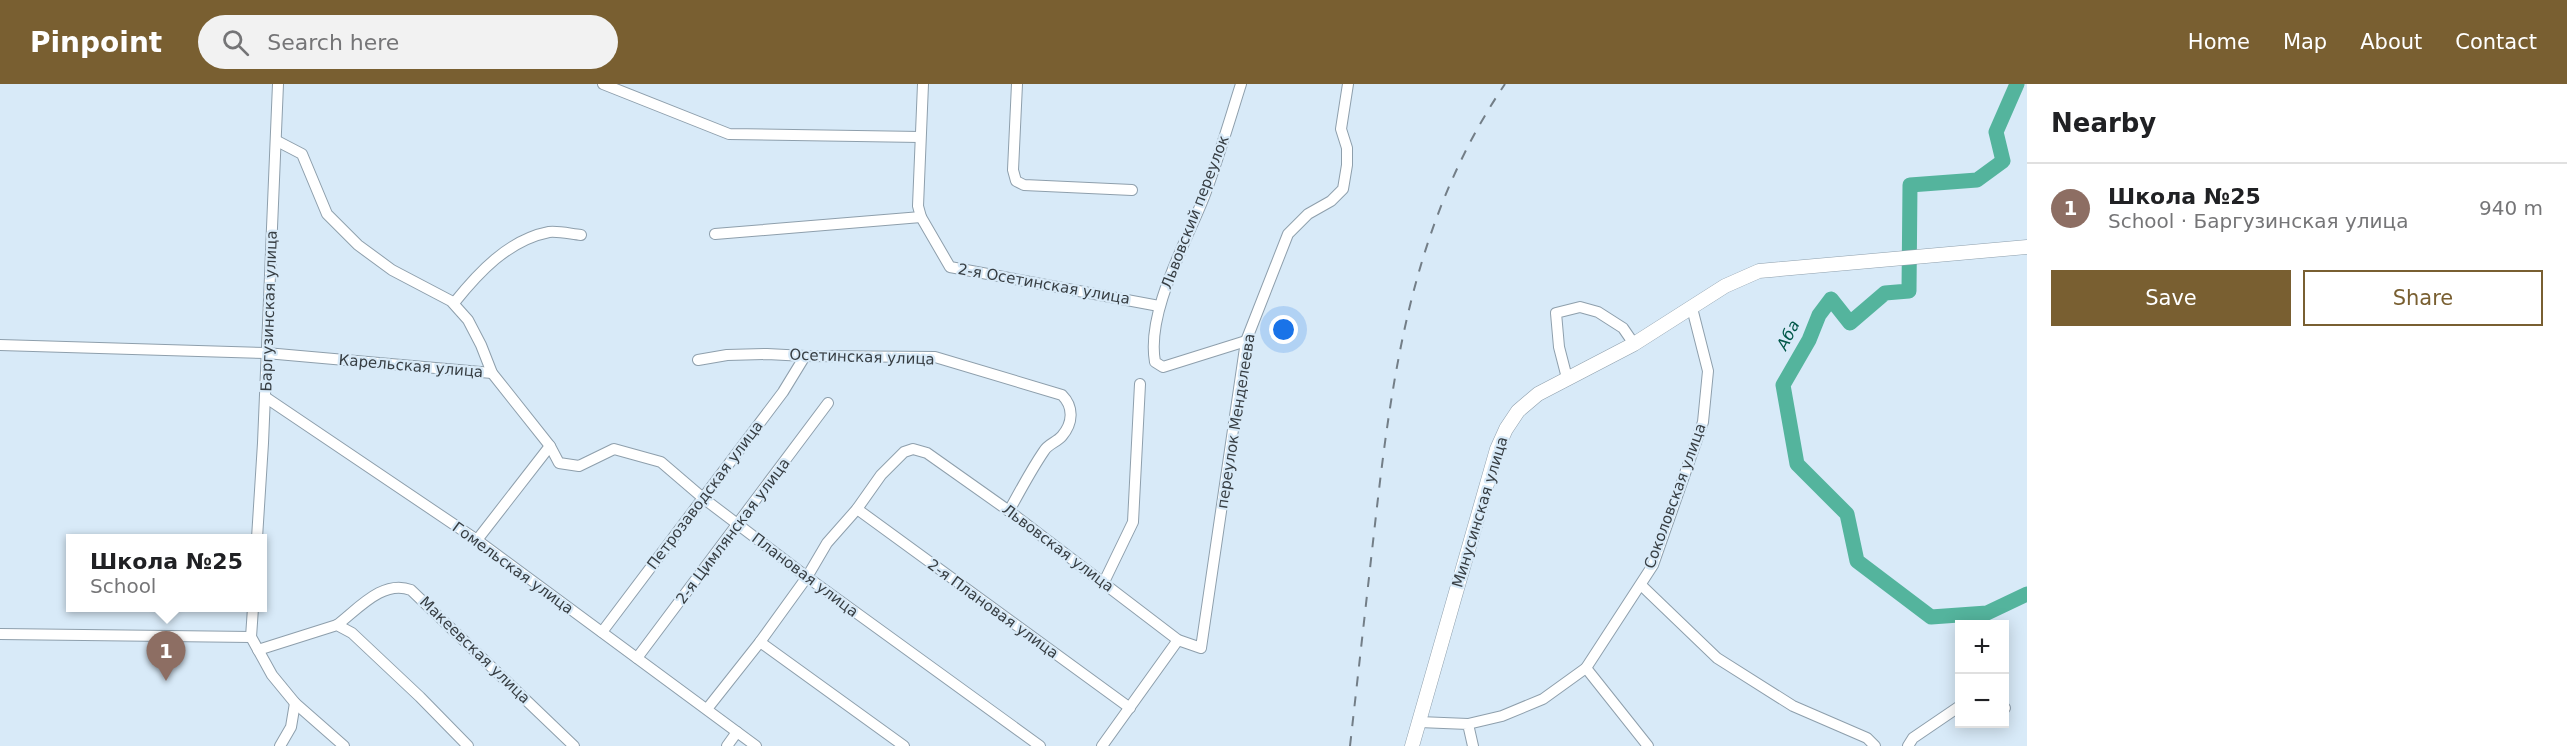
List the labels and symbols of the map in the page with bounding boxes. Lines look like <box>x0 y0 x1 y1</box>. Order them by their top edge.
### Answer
street label: Львовский переулок <box>1157 133 1233 291</box>
street label: Баргузинская улица <box>257 230 281 392</box>
street label: 2-я Осетинская улица <box>957 260 1131 308</box>
your location <box>1269 315 1298 344</box>
water label: Аба <box>1772 317 1803 354</box>
street label: переулок Менделеева <box>1213 332 1259 510</box>
street label: Осетинская улица <box>789 345 935 369</box>
street label: Карельская улица <box>338 351 484 381</box>
street label: Петрозаводская улица <box>643 417 767 573</box>
street label: Соколовская улица <box>1640 421 1710 571</box>
street label: Минусинская улица <box>1448 434 1512 590</box>
street label: 2-я Цимлянская улица <box>672 455 794 607</box>
street label: Львовская улица <box>999 500 1117 596</box>
street label: Гомельская улица <box>449 518 577 618</box>
street label: Плановая улица <box>748 529 862 621</box>
street label: 2-я Плановая улица <box>924 556 1062 662</box>
street label: Макеевская улица <box>416 593 534 707</box>
pin: 1 <box>146 632 186 681</box>

